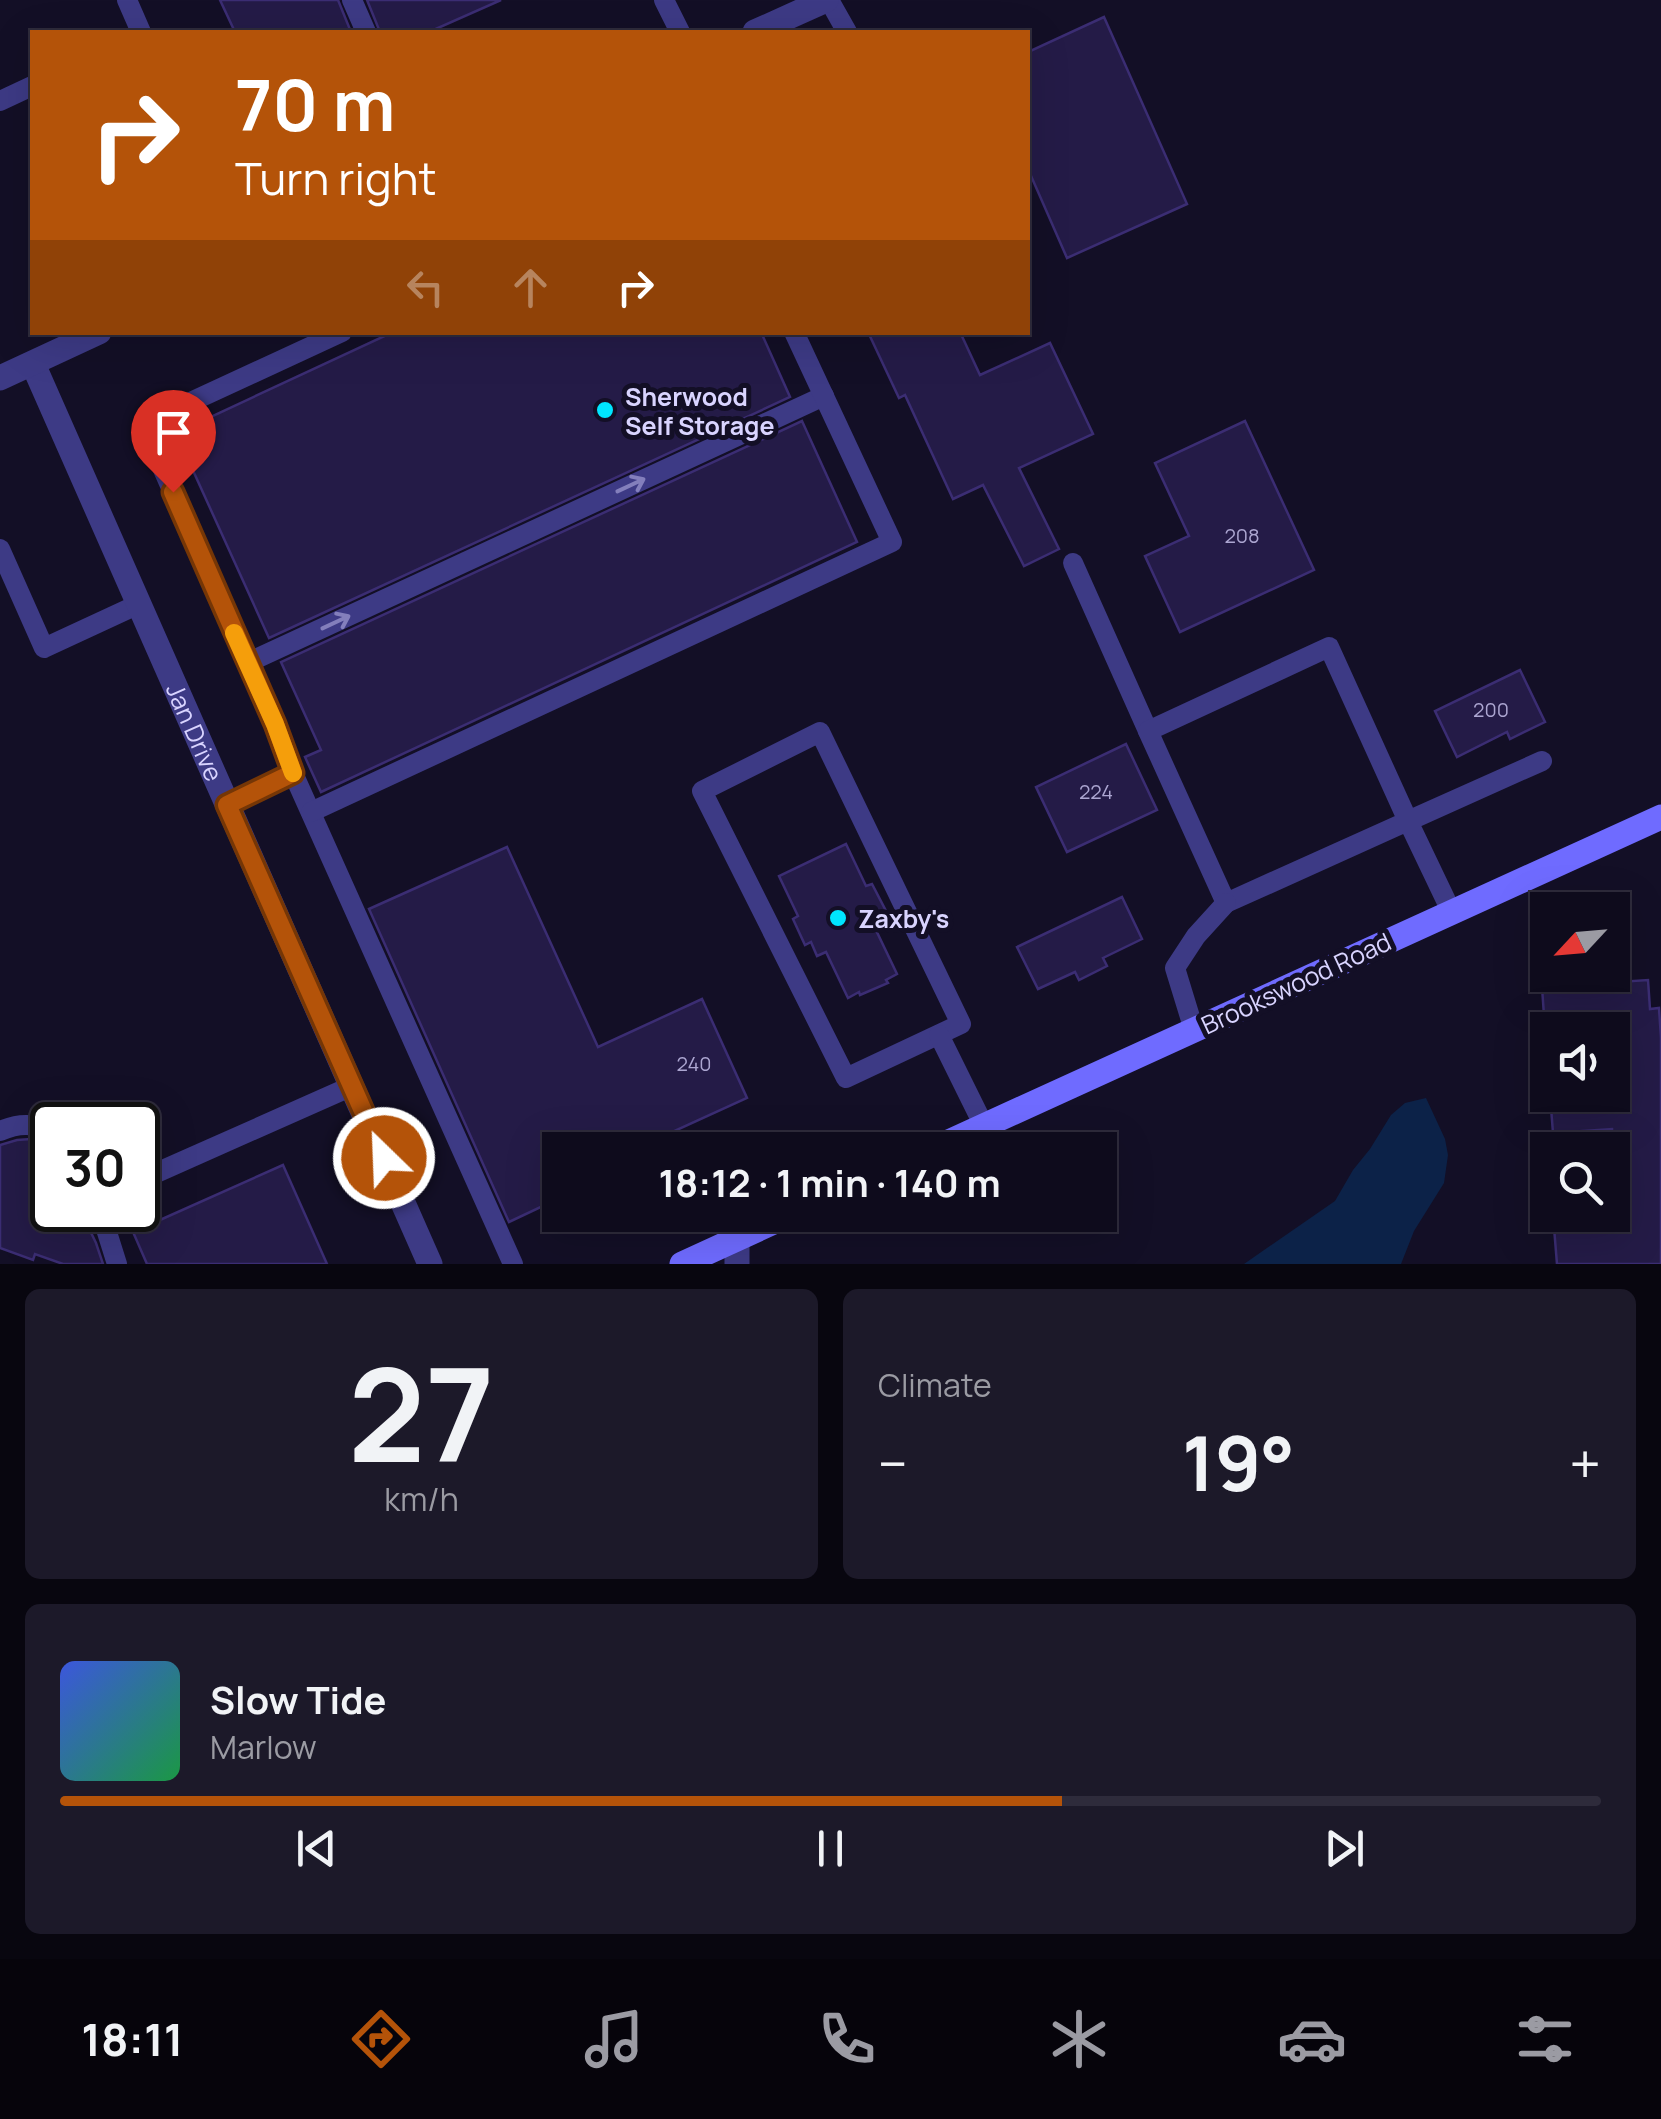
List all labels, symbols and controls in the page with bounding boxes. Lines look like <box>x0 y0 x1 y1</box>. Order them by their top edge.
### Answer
text: 70 m <box>235 56 395 152</box>
icon: right <box>70 70 200 200</box>
text: Turn right <box>235 147 436 209</box>
icon: left <box>398 260 453 315</box>
icon: ahead <box>503 260 558 315</box>
icon: right <box>608 260 663 315</box>
place label: Sherwood Self Storage <box>625 379 775 443</box>
pin <box>131 390 216 493</box>
marker: Sherwood Self Storage <box>594 399 616 421</box>
icon: arrive <box>146 405 201 460</box>
one-way arrow <box>615 475 645 494</box>
house number: 208 <box>1224 522 1260 549</box>
one-way arrow <box>320 612 351 630</box>
street label: Jan Drive <box>158 677 232 786</box>
house number: 200 <box>1473 696 1509 723</box>
house number: 224 <box>1079 778 1113 805</box>
north arrow <box>1530 892 1630 992</box>
map controls <box>1530 892 1630 1232</box>
place label: Zaxby's <box>858 901 949 936</box>
marker: Zaxby's <box>827 907 849 929</box>
street label: Brookswood Road <box>1195 924 1397 1042</box>
button: sound <box>1530 1012 1630 1112</box>
house number: 240 <box>677 1050 712 1077</box>
speed limit sign: 30 <box>30 1102 160 1232</box>
position arrow <box>332 1106 436 1210</box>
button: search <box>1530 1132 1630 1232</box>
text: 18:12 · 1 min · 140 m <box>658 1156 1001 1208</box>
text: 27 <box>348 1323 495 1501</box>
text: Climate <box>878 1363 992 1407</box>
text: 19° <box>1182 1411 1295 1514</box>
text: − <box>878 1425 908 1501</box>
text: + <box>1569 1425 1601 1501</box>
text: km/h <box>384 1477 459 1521</box>
text: Slow Tide <box>210 1673 387 1725</box>
text: Marlow <box>210 1725 317 1769</box>
icon: previous <box>289 1821 344 1876</box>
icon: pause <box>803 1821 858 1876</box>
icon: next <box>1317 1821 1372 1876</box>
icon: directions <box>346 2004 416 2074</box>
icon: music <box>579 2004 649 2074</box>
icon: phone <box>812 2004 882 2074</box>
icon: climate <box>1044 2004 1114 2074</box>
icon: car <box>1277 2004 1347 2074</box>
icon: filters <box>1510 2004 1580 2074</box>
text: 18:11 <box>81 2008 183 2070</box>

